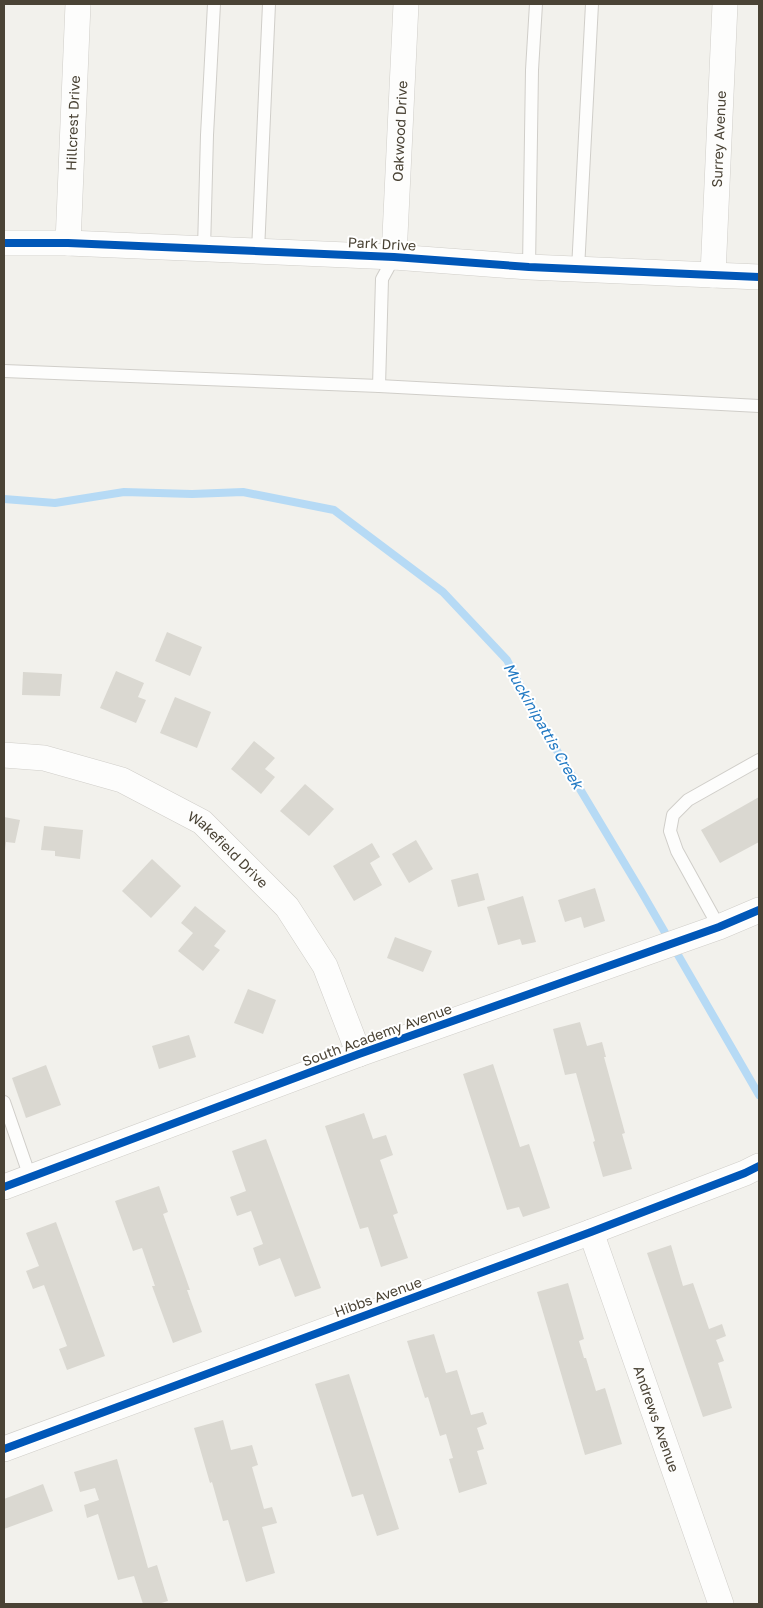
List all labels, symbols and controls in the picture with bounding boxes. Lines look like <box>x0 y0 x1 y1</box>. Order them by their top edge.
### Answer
street label: Hillcrest Drive <box>62 75 83 171</box>
street label: Oakwood Drive <box>389 80 410 182</box>
street label: Surrey Avenue <box>708 90 729 188</box>
street label: Park Drive <box>347 233 417 254</box>
water label: Muckinipattis Creek <box>500 659 588 793</box>
street label: Wakefield Drive <box>185 807 272 891</box>
street label: South Academy Avenue <box>300 1000 454 1070</box>
street label: Hibbs Avenue <box>332 1273 424 1320</box>
street label: Andrews Avenue <box>630 1363 683 1474</box>

